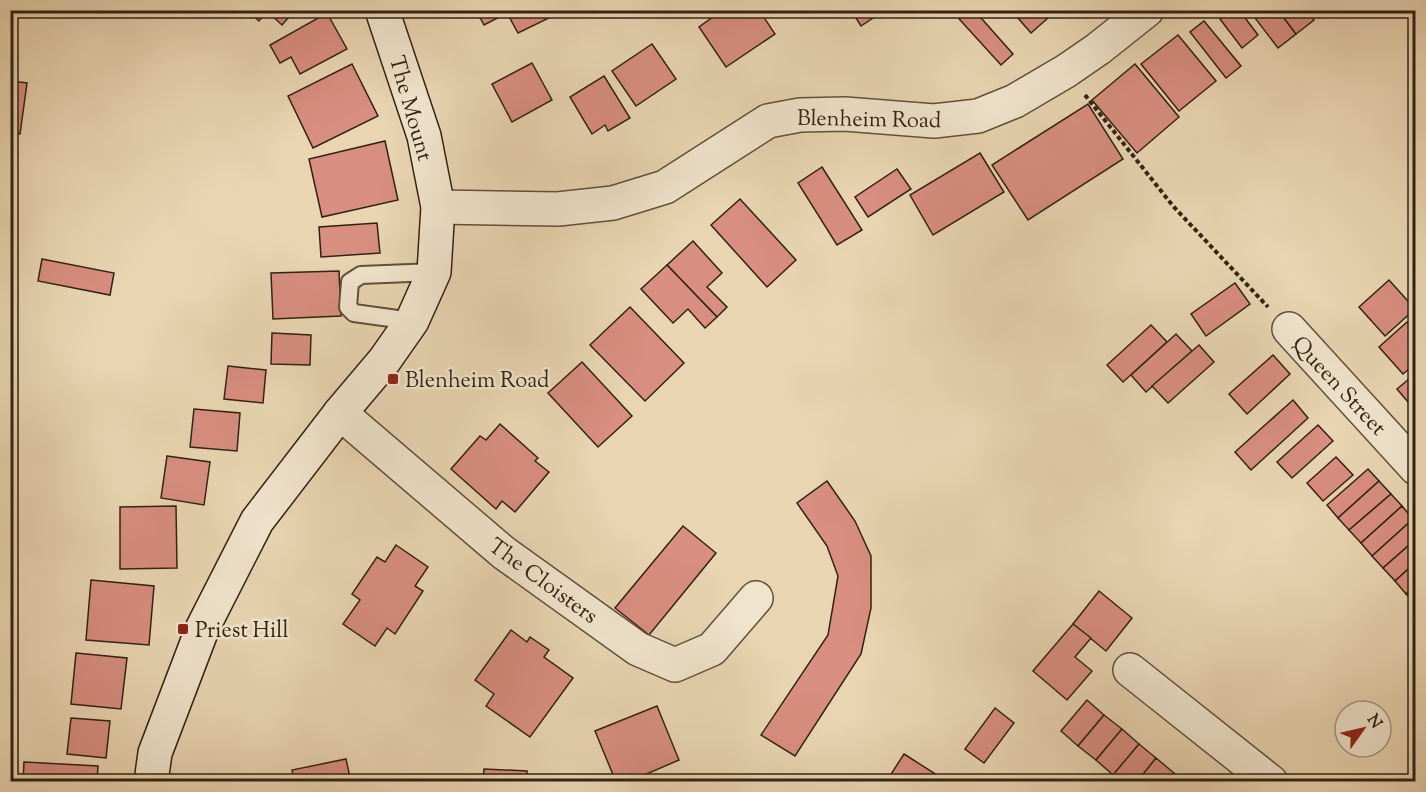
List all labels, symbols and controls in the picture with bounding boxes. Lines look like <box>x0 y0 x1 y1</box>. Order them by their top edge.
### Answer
street label: The Mount <box>379 53 440 166</box>
street label: Blenheim Road <box>796 104 941 138</box>
street label: Queen Street <box>1283 330 1393 444</box>
place label: Blenheim Road <box>405 366 549 398</box>
marker: Blenheim Road <box>386 372 400 386</box>
street label: The Cloisters <box>481 532 604 633</box>
place label: Priest Hill <box>195 616 289 648</box>
marker: Priest Hill <box>176 622 190 636</box>
north arrow <box>1333 699 1393 759</box>
text: N <box>1360 710 1387 734</box>

